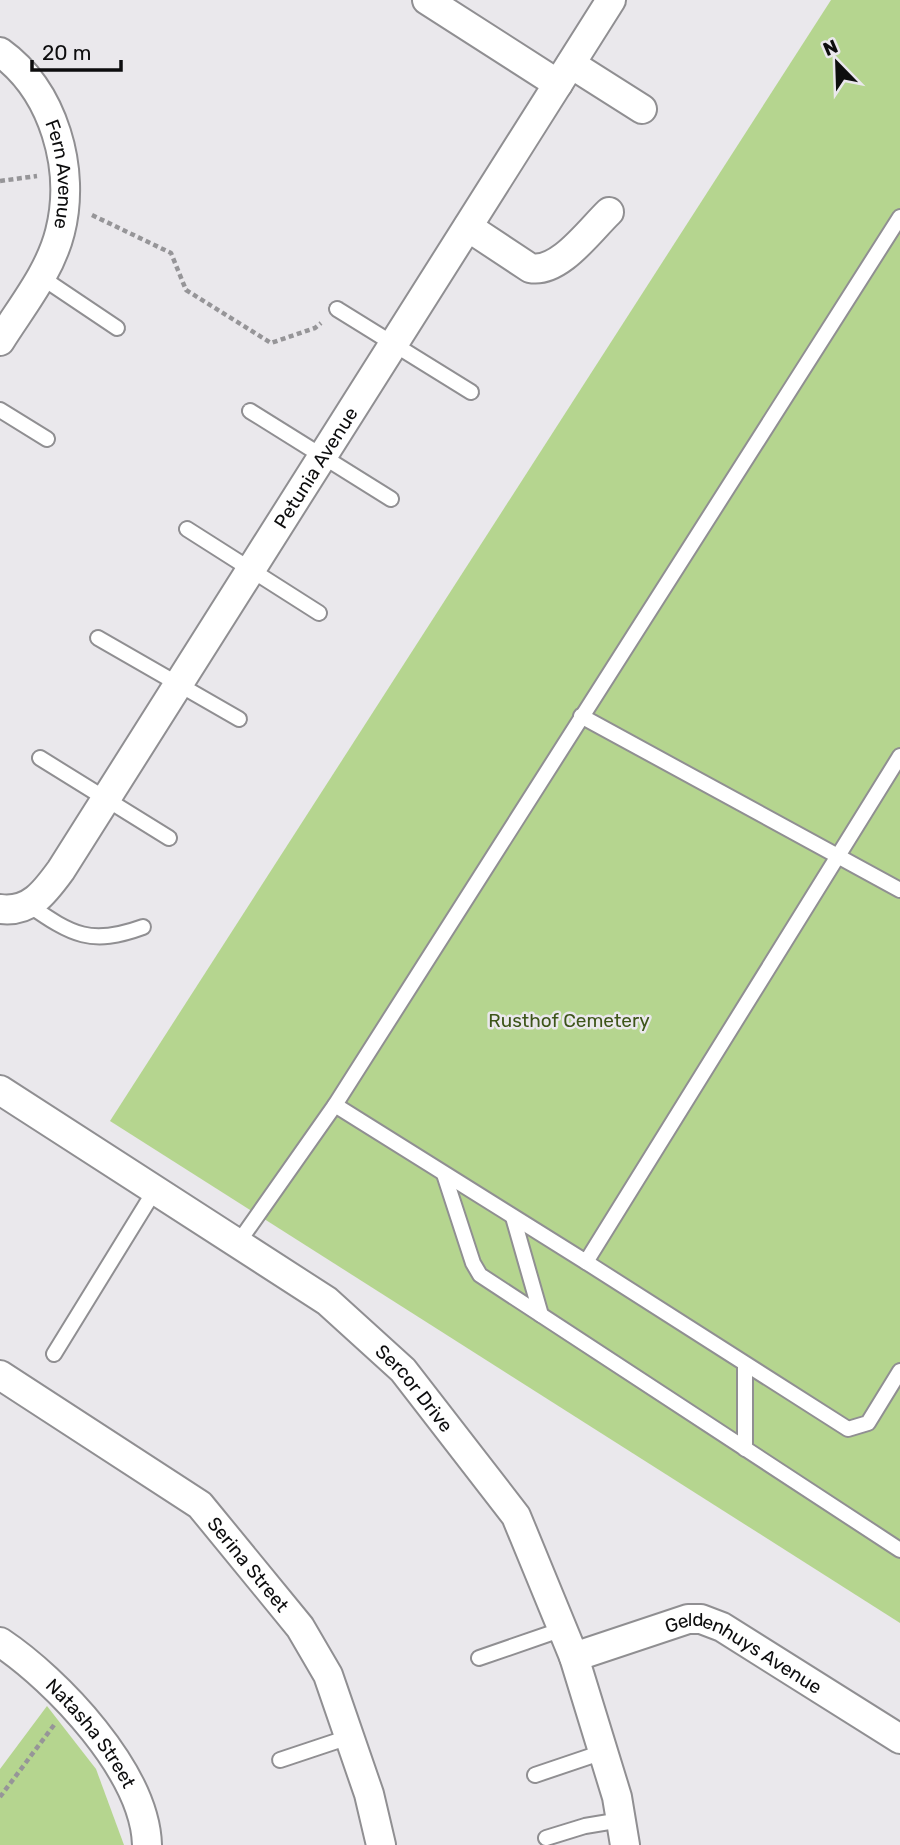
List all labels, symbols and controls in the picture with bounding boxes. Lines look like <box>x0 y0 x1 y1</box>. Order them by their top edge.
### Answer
scale bar <box>32 28 121 72</box>
north arrow <box>802 28 872 98</box>
text: N <box>820 35 841 61</box>
text: 20 m <box>42 40 91 65</box>
street label: Fern Avenue <box>41 116 77 231</box>
street label: Petunia Avenue <box>269 403 362 532</box>
park label: Rusthof Cemetery <box>488 1009 650 1032</box>
street label: Sercor Drive <box>371 1339 458 1437</box>
street label: Serina Street <box>203 1512 294 1617</box>
street label: Geldenhuys Avenue <box>662 1608 826 1699</box>
street label: Natasha Street <box>41 1674 141 1792</box>

